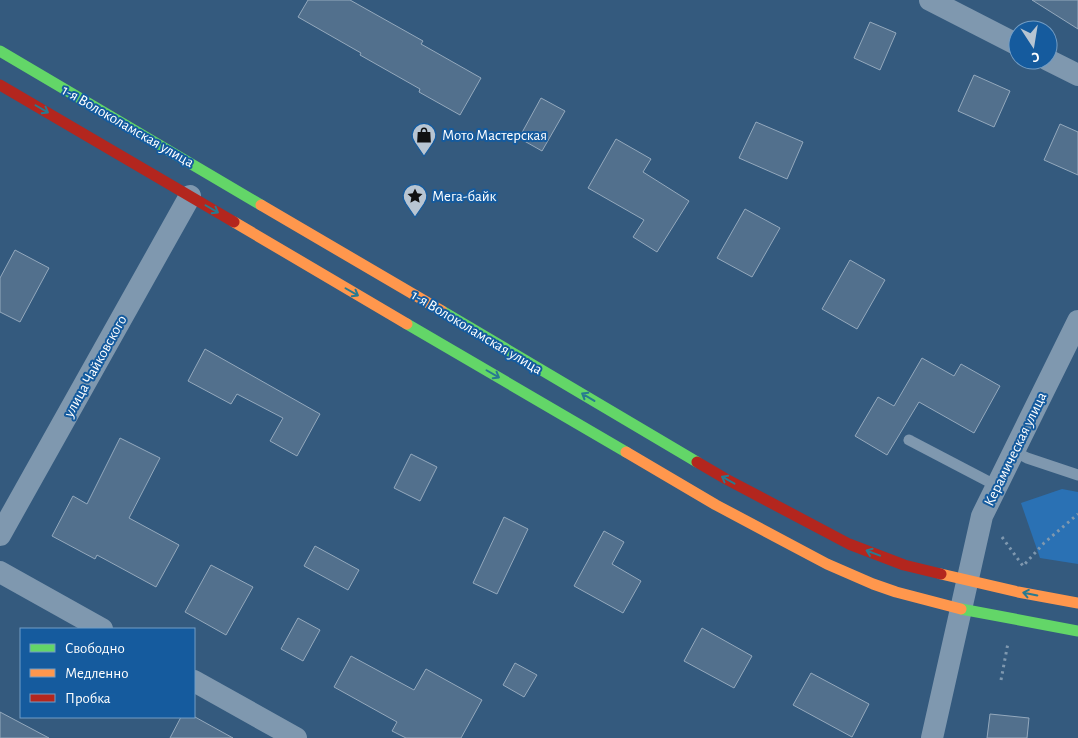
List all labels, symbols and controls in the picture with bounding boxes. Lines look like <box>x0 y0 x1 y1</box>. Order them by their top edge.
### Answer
north arrow <box>1008 20 1058 70</box>
text: С <box>1030 49 1041 64</box>
street label: 1-я Волоколамская улица <box>59 83 196 170</box>
one-way arrow <box>34 105 49 115</box>
shop icon: Мото Мастерская <box>411 122 437 156</box>
place label: Мото Мастерская <box>442 128 547 143</box>
place icon: Мега-байк <box>402 183 428 217</box>
place label: Мега-байк <box>432 189 497 204</box>
one-way arrow <box>205 205 219 215</box>
one-way arrow <box>345 287 359 297</box>
street label: 1-я Волоколамская улица <box>409 287 545 377</box>
street label: улица Чайковского <box>61 313 130 421</box>
one-way arrow <box>485 369 499 379</box>
street label: Керамическая улица <box>981 390 1050 509</box>
one-way arrow <box>582 392 596 402</box>
one-way arrow <box>721 475 736 485</box>
one-way arrow <box>866 548 881 557</box>
one-way arrow <box>1022 589 1038 599</box>
legend <box>20 628 195 718</box>
text: Свободно <box>65 641 125 656</box>
text: Медленно <box>65 666 129 681</box>
text: Пробка <box>65 691 111 706</box>

